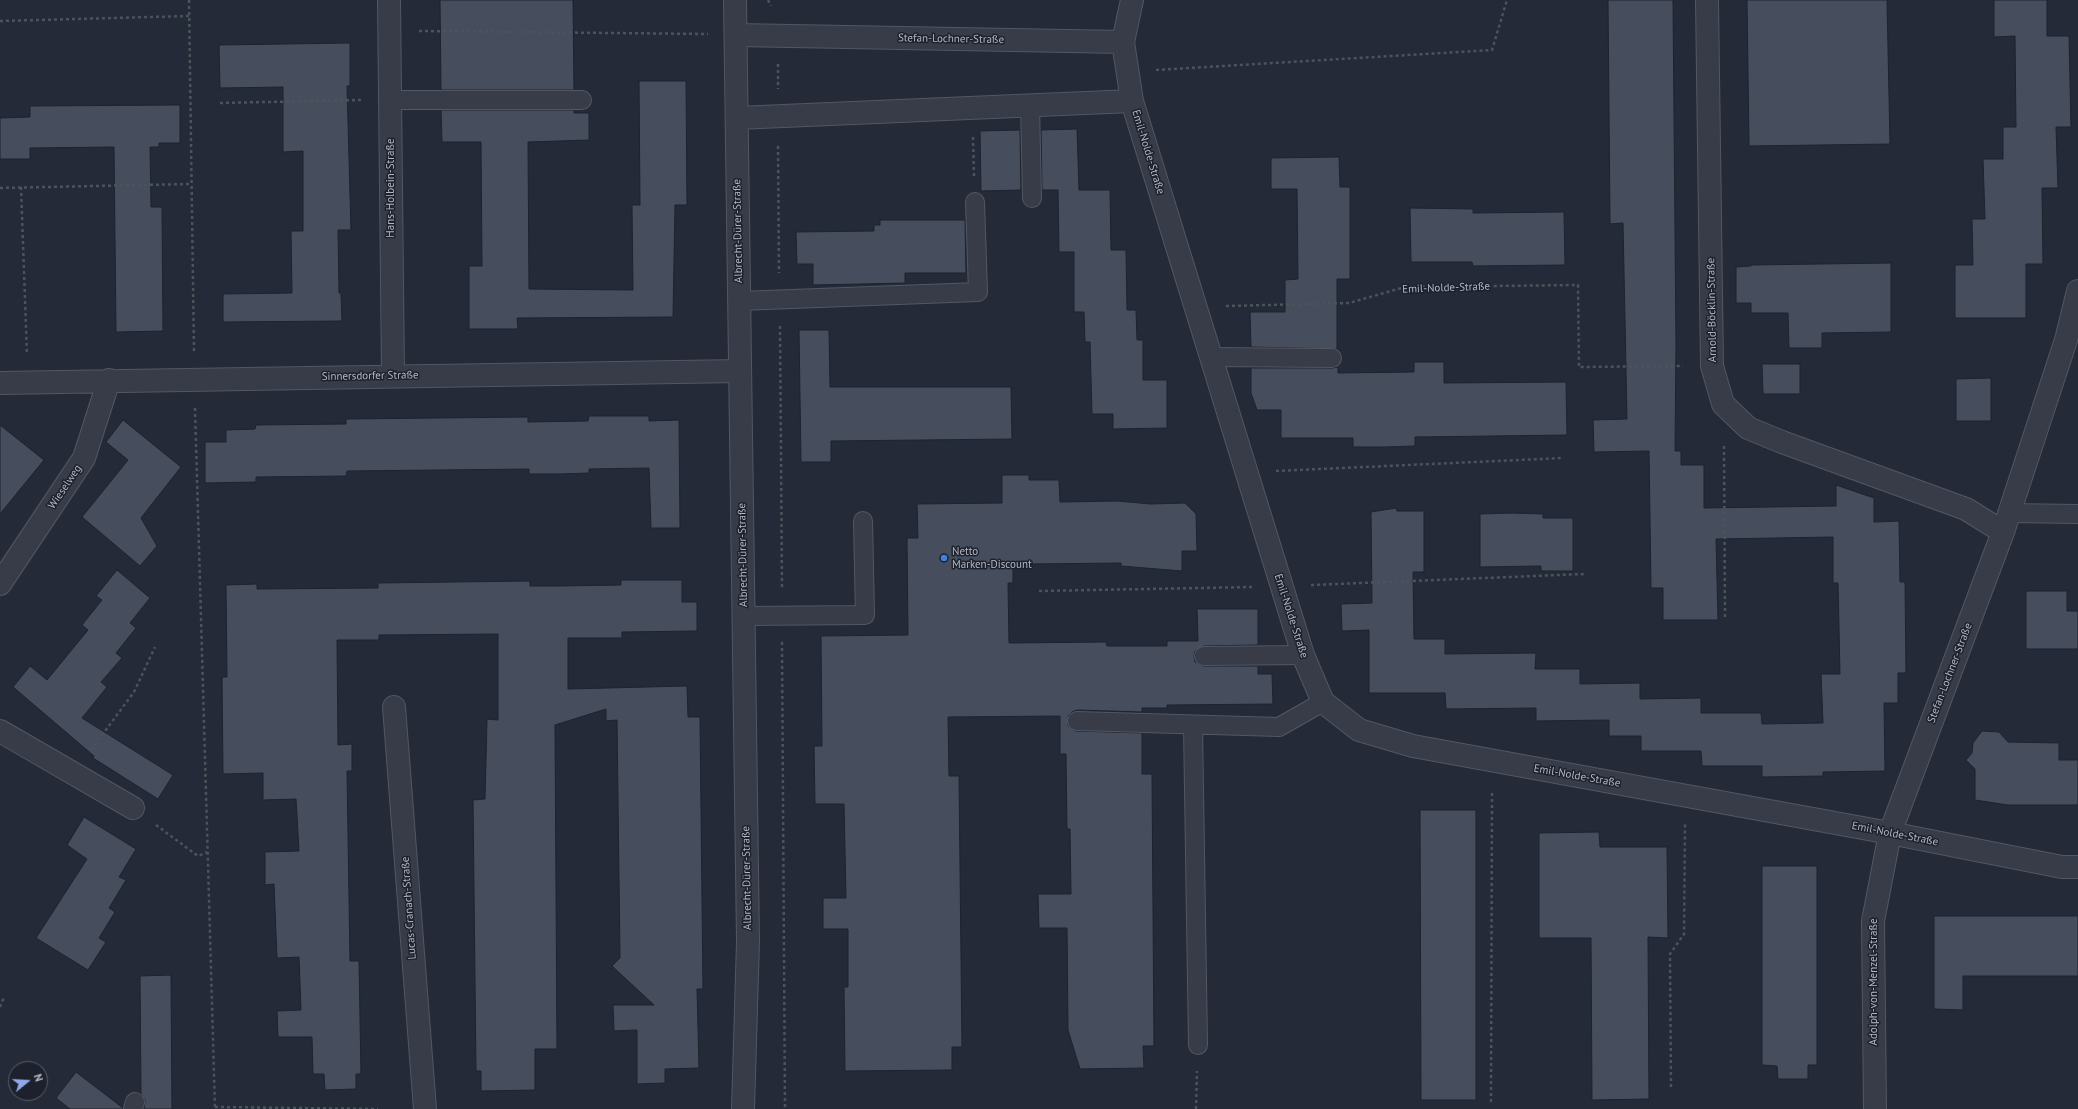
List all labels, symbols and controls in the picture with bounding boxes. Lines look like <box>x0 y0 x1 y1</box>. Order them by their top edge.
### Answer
street label: Stefan-Lochner-Straße <box>898 31 1004 47</box>
street label: Emil-Nolde-Straße <box>1129 108 1167 196</box>
street label: Hans-Holbein-Straße <box>384 138 398 238</box>
street label: Albrecht-Dürer-Straße <box>730 179 746 283</box>
street label: Arnold-Böcklin-Straße <box>1704 258 1720 362</box>
street label: Emil-Nolde-Straße <box>1402 280 1490 296</box>
street label: Sinnersdorfer Straße <box>321 369 419 383</box>
street label: Wieselweg <box>45 462 85 512</box>
street label: Albrecht-Dürer-Straße <box>735 503 751 607</box>
place label: Netto Marken-Discount <box>952 545 1032 571</box>
marker: Netto Marken-Discount <box>939 553 949 563</box>
street label: Emil-Nolde-Straße <box>1271 572 1311 660</box>
street label: Stefan-Lochner-Straße <box>1925 621 1975 725</box>
street label: Emil-Nolde-Straße <box>1533 762 1621 790</box>
street label: Emil-Nolde-Straße <box>1851 819 1939 849</box>
street label: Albrecht-Dürer-Straße <box>739 826 755 930</box>
street label: Lucas-Cranach-Straße <box>399 856 419 960</box>
street label: Adolph-von-Menzel-Straße <box>1867 918 1881 1046</box>
north arrow <box>8 1061 48 1101</box>
text: N <box>31 1072 46 1083</box>

